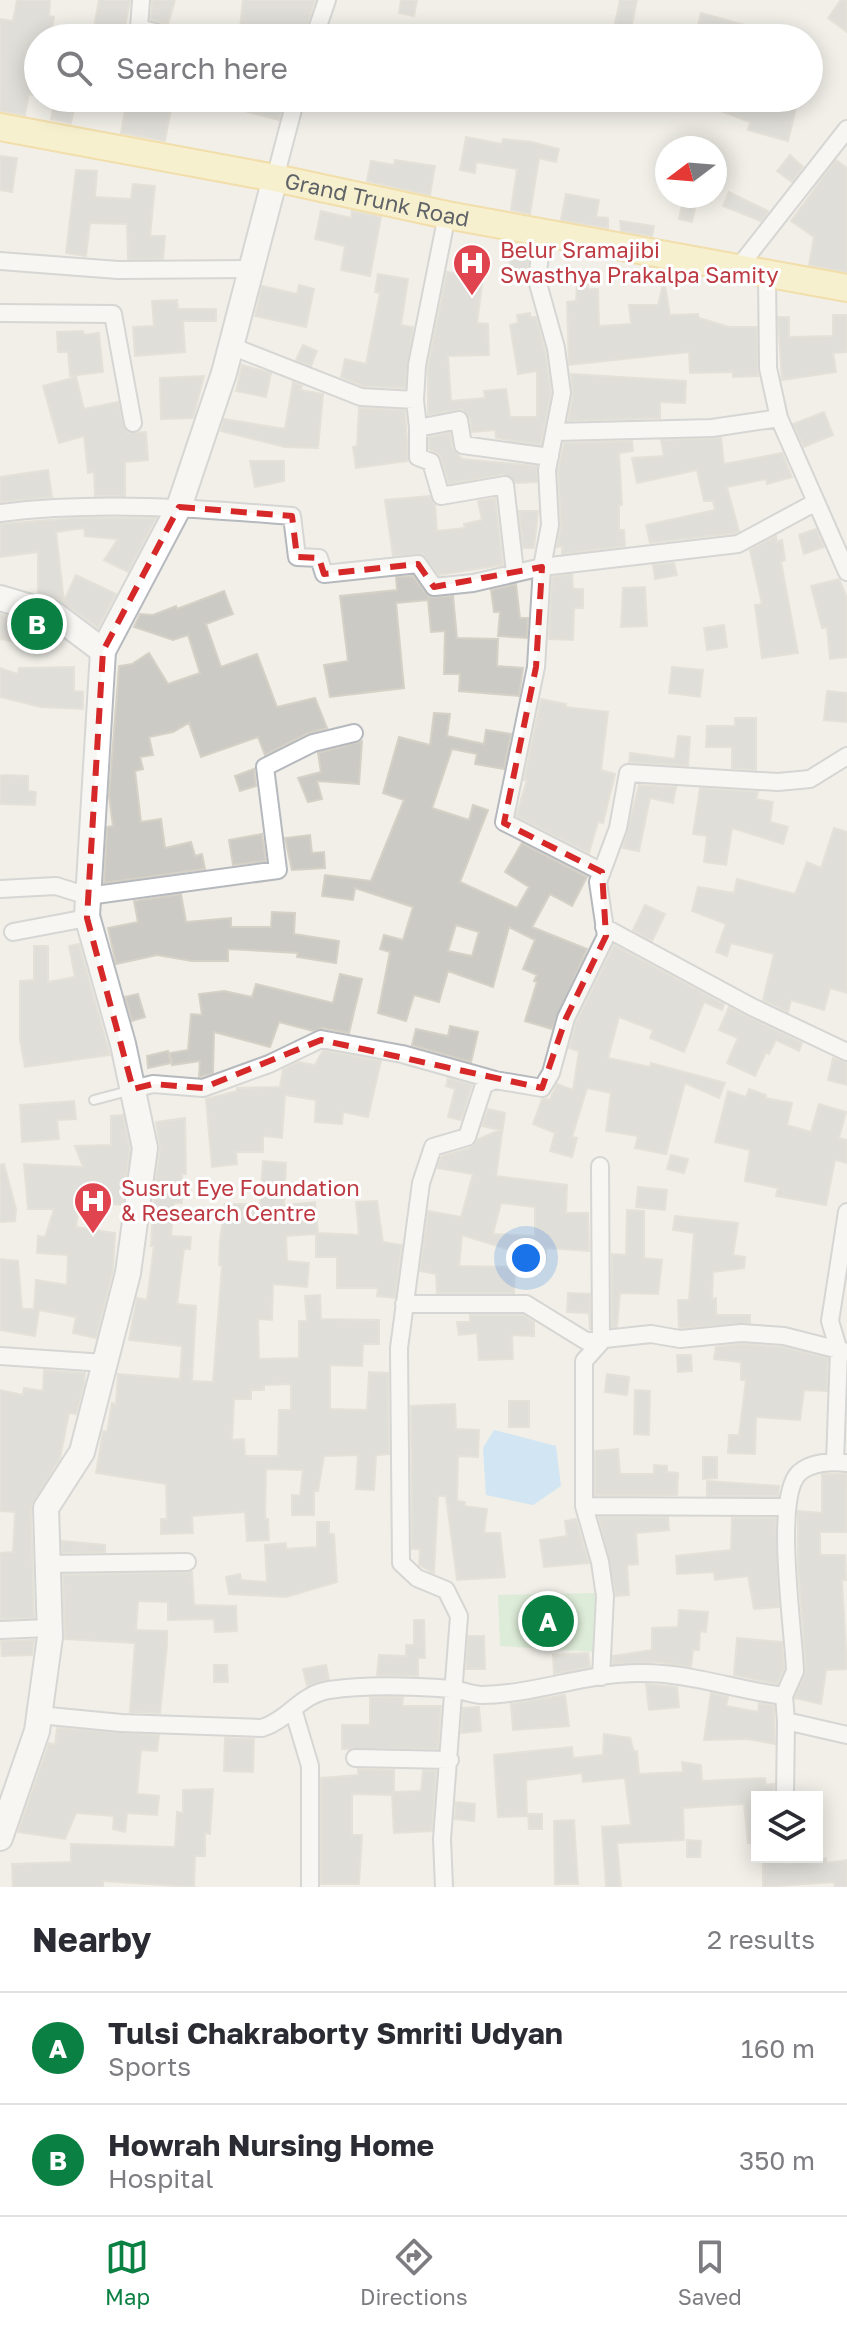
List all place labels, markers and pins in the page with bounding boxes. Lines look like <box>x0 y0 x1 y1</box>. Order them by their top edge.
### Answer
place label: Belur Sramajibi Swasthya Prakalpa Samity <box>500 236 779 288</box>
hospital icon: Belur Sramajibi Swasthya Prakalpa Samity <box>451 242 493 297</box>
pin: B <box>11 594 63 654</box>
place label: Susrut Eye Foundation & Research Centre <box>121 1174 360 1226</box>
hospital icon: Susrut Eye Foundation & Research Centre <box>72 1180 114 1235</box>
pin: A <box>522 1591 574 1651</box>

